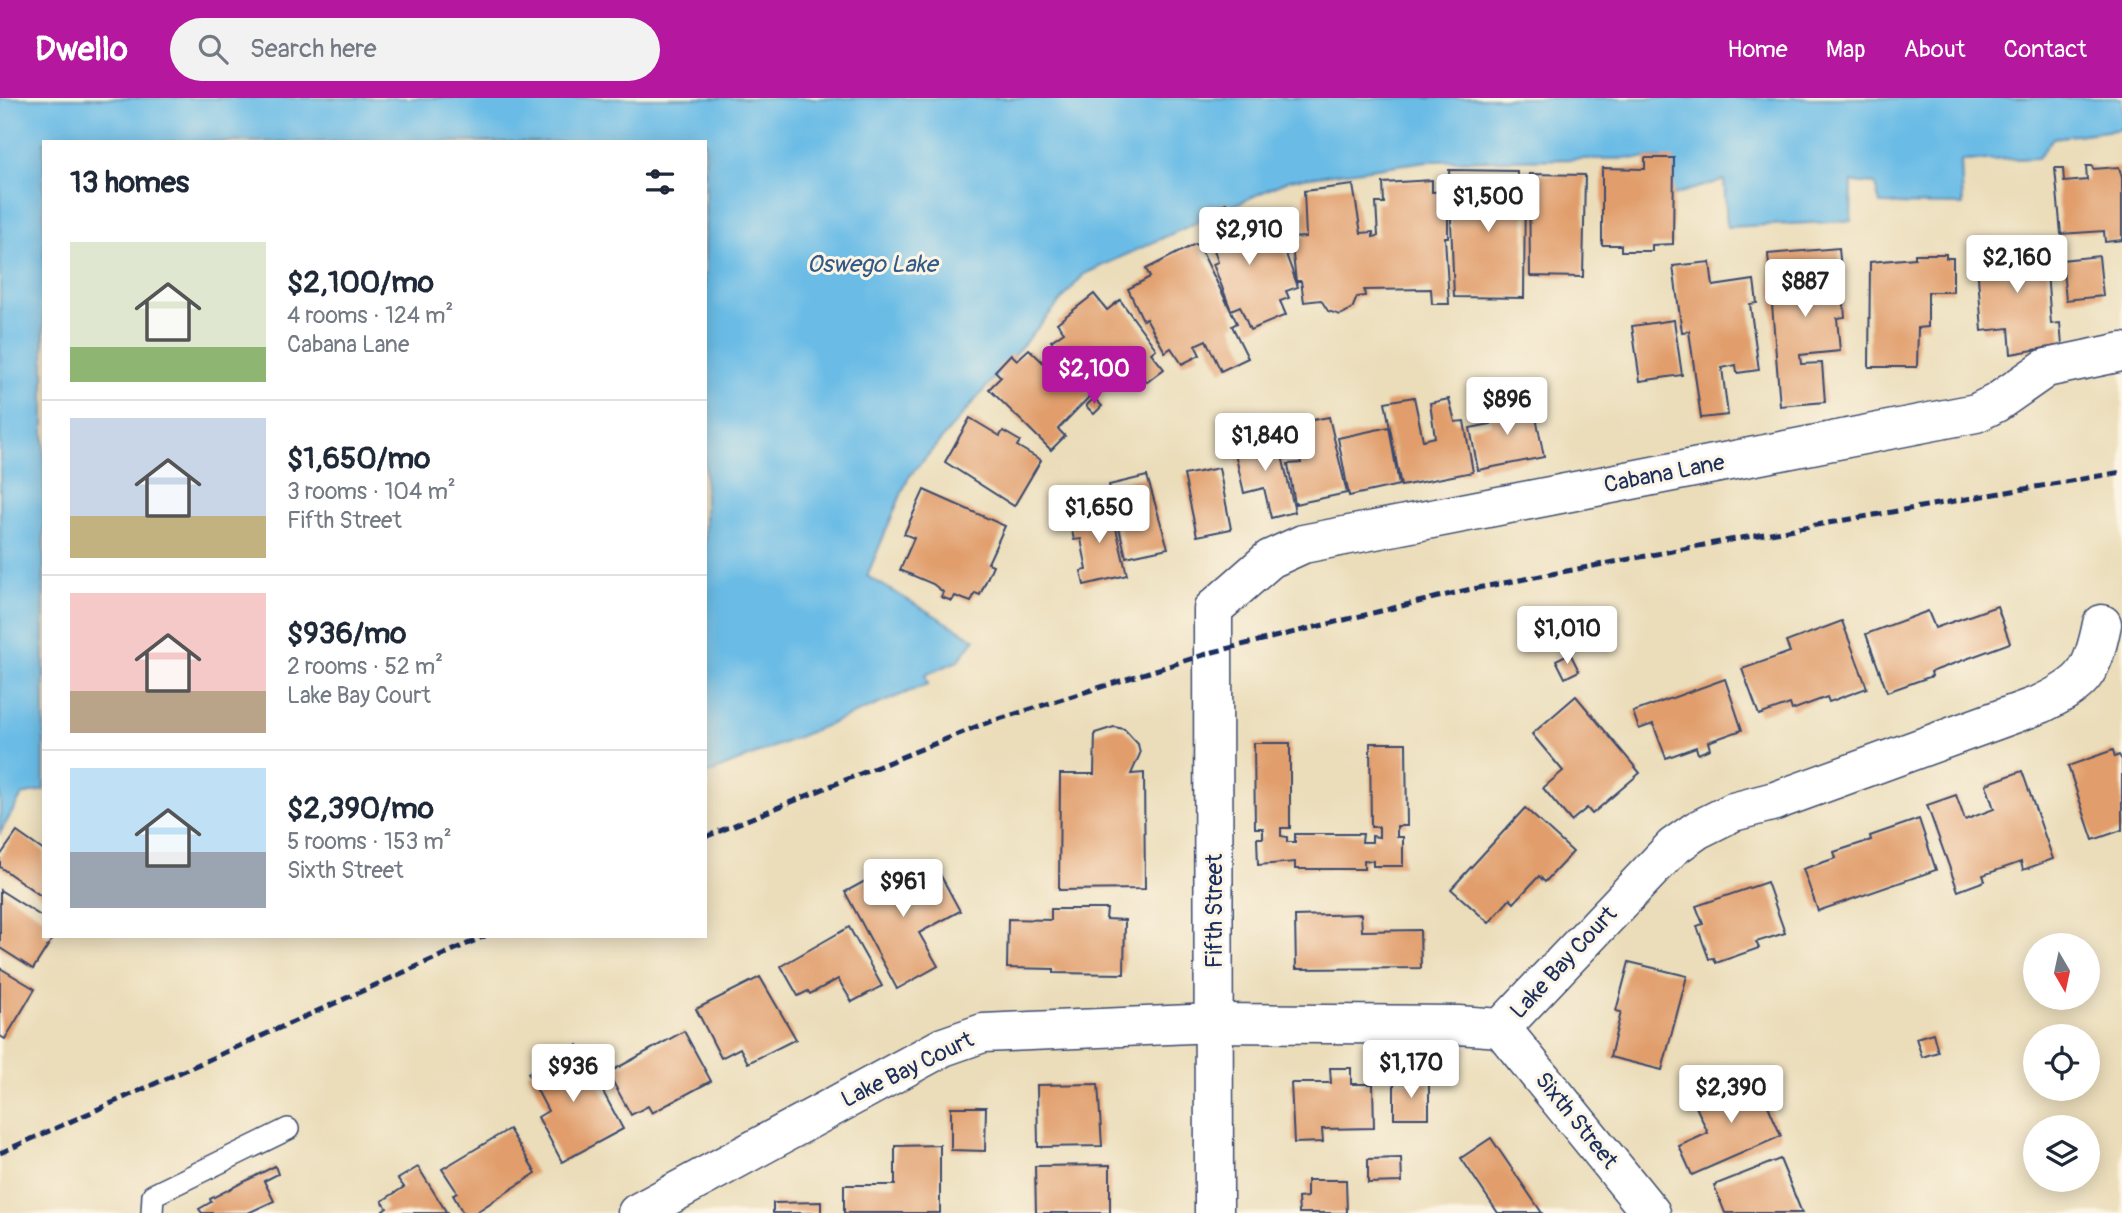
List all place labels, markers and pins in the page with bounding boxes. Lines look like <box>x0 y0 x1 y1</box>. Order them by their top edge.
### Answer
pin: $1,500 <box>1431 174 1545 234</box>
pin: $2,910 <box>1192 208 1306 267</box>
pin: $2,160 <box>1960 236 2074 295</box>
pin: $887 <box>1764 260 1846 319</box>
pin: $2,100 <box>1037 346 1151 406</box>
pin: $896 <box>1466 378 1548 437</box>
pin: $1,840 <box>1208 414 1322 473</box>
pin: $1,650 <box>1042 486 1156 545</box>
pin: $1,010 <box>1510 606 1624 666</box>
pin: $961 <box>862 860 944 919</box>
pin: $1,170 <box>1354 1040 1468 1100</box>
pin: $936 <box>532 1044 614 1104</box>
pin: $2,390 <box>1674 1066 1788 1125</box>

